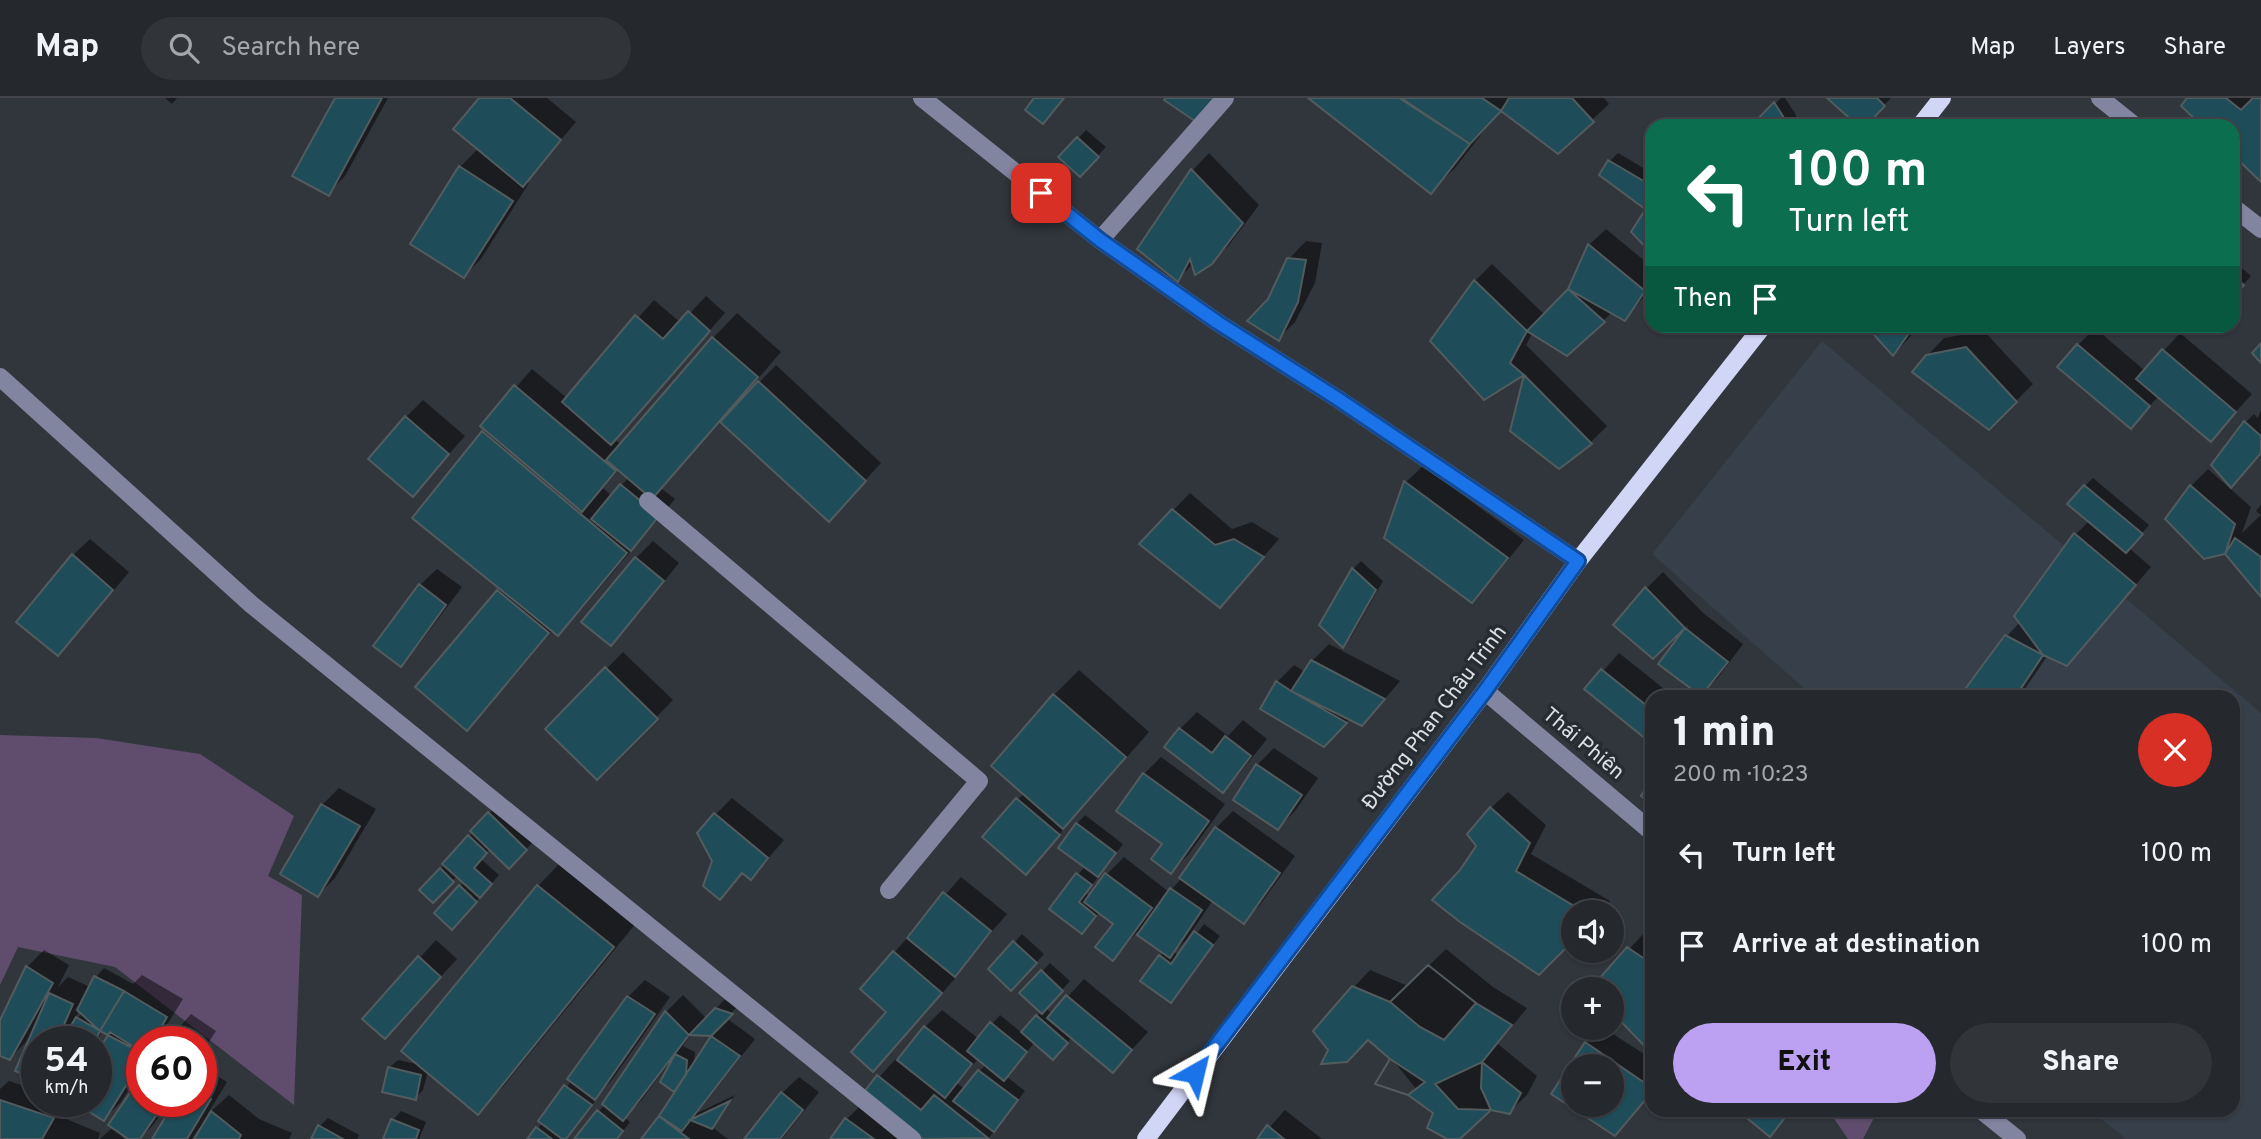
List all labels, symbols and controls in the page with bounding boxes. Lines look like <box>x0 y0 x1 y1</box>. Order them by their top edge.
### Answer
search box <box>141 17 631 80</box>
text: Map <box>35 27 99 69</box>
icon: search <box>165 29 203 67</box>
text: Search here <box>221 32 360 65</box>
text: Map <box>1970 33 2015 63</box>
text: Layers <box>2053 33 2125 63</box>
text: Share <box>2163 33 2226 63</box>
text: 100 m <box>1788 142 1927 204</box>
icon: left <box>1673 147 1764 238</box>
pin <box>1011 163 1071 223</box>
icon: arrive <box>1022 174 1060 212</box>
text: Turn left <box>1788 203 1909 243</box>
icon: arrive <box>1746 280 1784 318</box>
text: Then <box>1673 283 1732 316</box>
street label: Đường Phan Châu Trinh <box>1357 620 1513 816</box>
street label: Thái Phiên <box>1536 702 1630 786</box>
text: 1 min <box>1673 708 1776 761</box>
button: close <box>2138 713 2212 787</box>
text: 200 m · 10:23 <box>1673 761 1809 790</box>
icon: left <box>1673 836 1711 874</box>
text: Turn left <box>1732 838 1836 871</box>
text: 100 m <box>2141 838 2212 871</box>
map controls <box>1561 900 1624 1117</box>
button: sound <box>1561 900 1624 963</box>
icon: arrive <box>1673 927 1711 965</box>
text: Arrive at destination <box>1732 929 1980 962</box>
text: 100 m <box>2141 929 2212 962</box>
button: + <box>1561 977 1624 1040</box>
button: Exit <box>1673 1023 1936 1103</box>
button: Share <box>1950 1023 2212 1103</box>
speed limit sign: 60 <box>126 1026 217 1117</box>
position arrow <box>1158 1036 1232 1110</box>
text: 54 <box>44 1040 89 1084</box>
button: − <box>1561 1054 1624 1117</box>
text: km/h <box>45 1077 88 1100</box>

